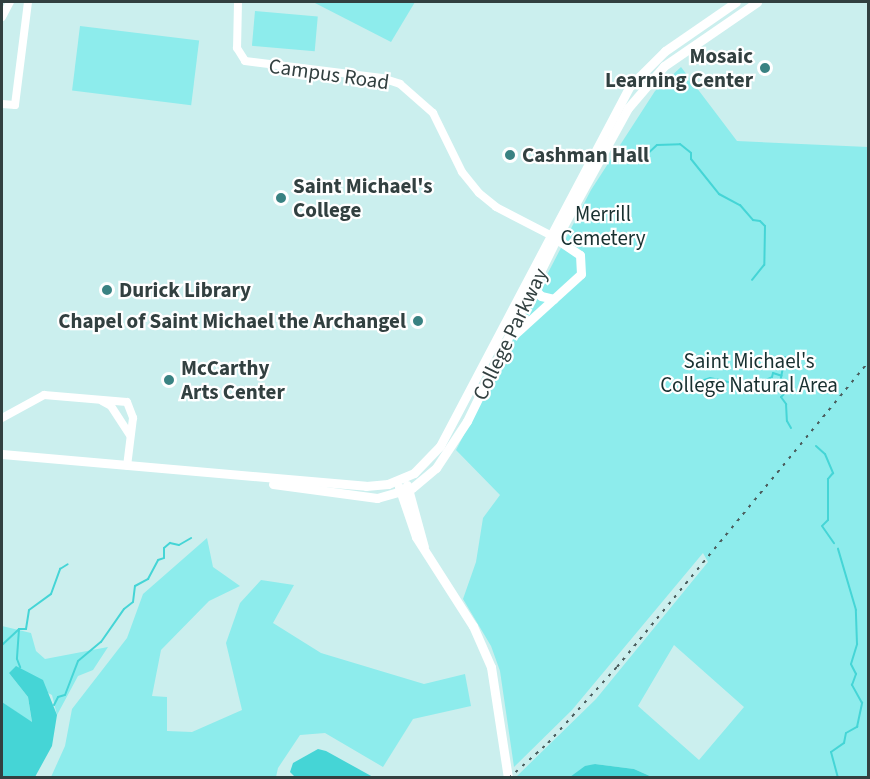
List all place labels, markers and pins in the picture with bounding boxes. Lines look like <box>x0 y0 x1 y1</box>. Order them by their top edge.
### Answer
place label: Mosaic Learning Center <box>605 43 753 93</box>
marker: Mosaic Learning Center <box>758 61 772 75</box>
place label: Cashman Hall <box>522 142 649 168</box>
marker: Cashman Hall <box>503 148 517 162</box>
place label: Saint Michael's College <box>293 173 433 223</box>
marker: Saint Michael's College <box>274 191 288 205</box>
place label: Durick Library <box>119 277 251 303</box>
marker: Durick Library <box>100 283 114 297</box>
place label: Chapel of Saint Michael the Archangel <box>58 308 406 334</box>
marker: Chapel of Saint Michael the Archangel <box>411 314 425 328</box>
place label: McCarthy Arts Center <box>181 355 285 405</box>
marker: McCarthy Arts Center <box>162 373 176 387</box>

